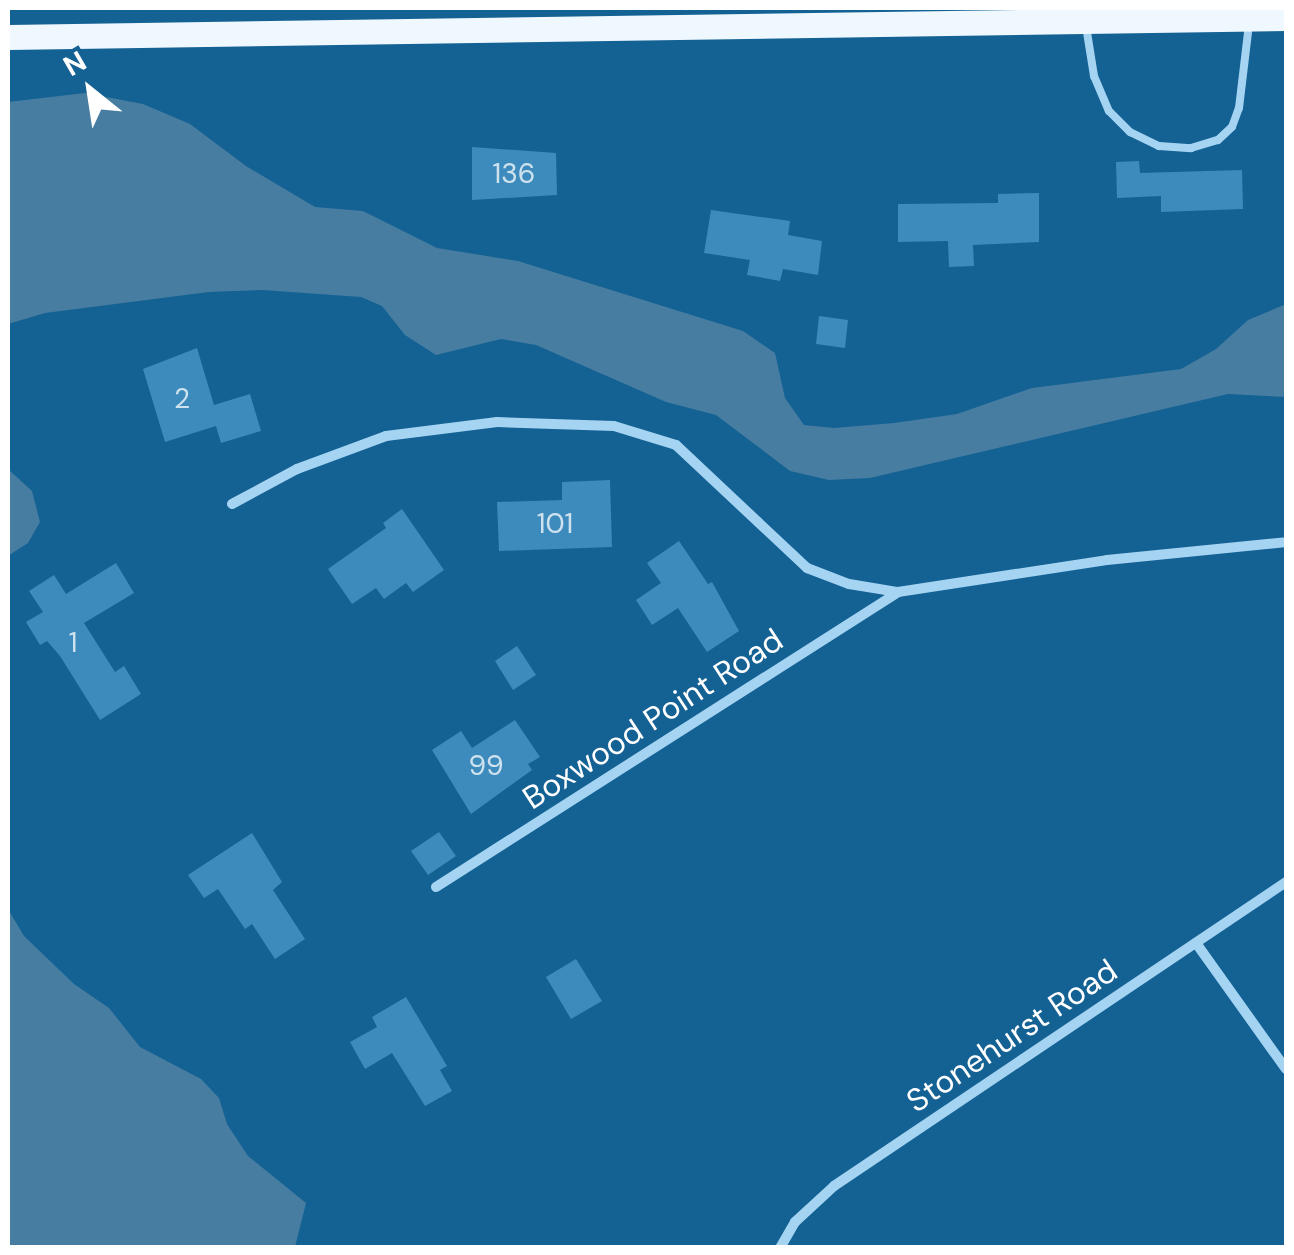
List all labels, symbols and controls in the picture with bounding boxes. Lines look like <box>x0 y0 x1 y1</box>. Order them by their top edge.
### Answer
north arrow <box>40 40 140 140</box>
text: N <box>57 42 93 85</box>
house number: 136 <box>493 157 535 191</box>
house number: 2 <box>174 382 190 416</box>
house number: 101 <box>537 507 573 541</box>
street label: Boxwood Point Road <box>516 621 790 817</box>
house number: 1 <box>69 626 77 660</box>
house number: 99 <box>468 749 504 783</box>
street label: Stonehurst Road <box>899 951 1125 1121</box>

